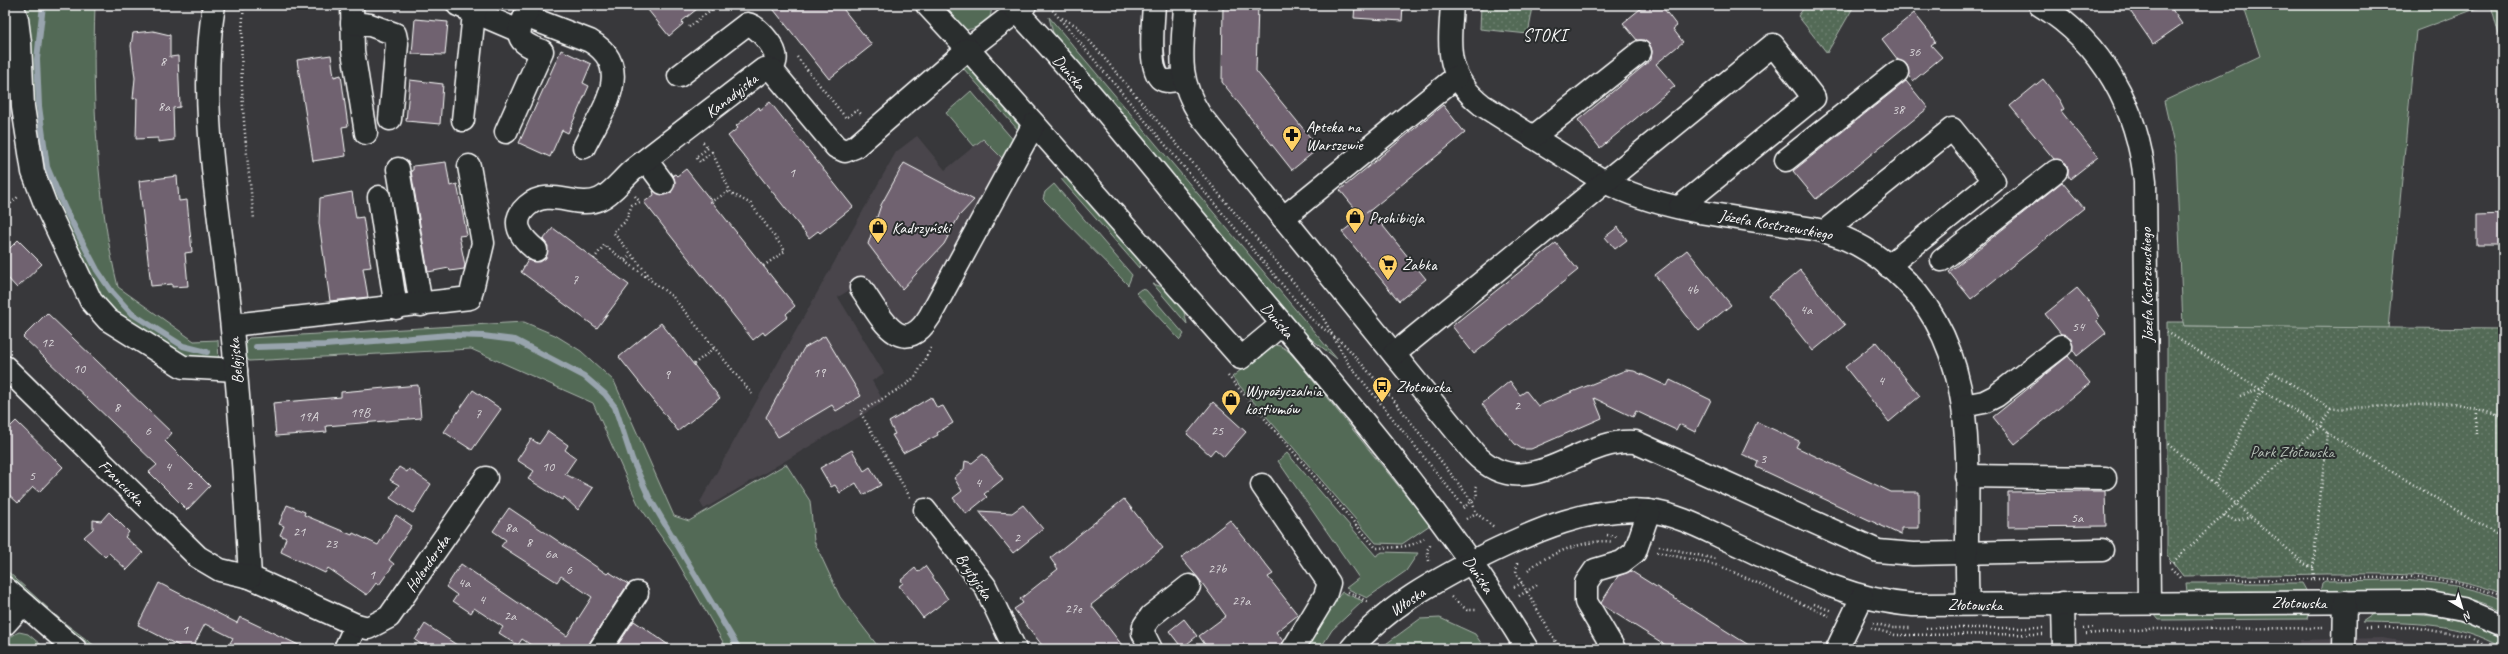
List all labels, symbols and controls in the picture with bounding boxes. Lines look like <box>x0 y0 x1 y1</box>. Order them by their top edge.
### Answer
district label: STOKI <box>1523 25 1571 46</box>
house number: 36 <box>1908 43 1921 60</box>
street label: Duńska <box>1049 51 1091 95</box>
house number: 8 <box>160 53 168 70</box>
street label: Kanadyjska <box>701 68 763 122</box>
house number: 8a <box>158 98 171 115</box>
house number: 38 <box>1892 101 1906 118</box>
place label: Apteka na Warszewie <box>1306 117 1364 155</box>
pharmacy icon: Apteka na Warszewie <box>1281 124 1303 152</box>
house number: 1 <box>789 164 796 181</box>
street label: Józefa Kostrzewskiego <box>1717 205 1835 245</box>
shop icon: Prohibicja <box>1344 206 1366 234</box>
place label: Prohibicja <box>1369 208 1425 228</box>
shop icon: Kadrzyński <box>867 216 889 244</box>
place label: Kadrzyński <box>892 218 952 238</box>
street label: Józefa Kostrzewskiego <box>2136 226 2158 343</box>
supermarket icon: Żabka <box>1377 253 1399 281</box>
place label: Żabka <box>1402 255 1438 275</box>
house number: 7 <box>572 271 579 288</box>
house number: 4b <box>1686 281 1699 298</box>
street label: Duńska <box>1257 299 1299 343</box>
house number: 4a <box>1800 301 1813 318</box>
house number: 54 <box>2072 318 2086 335</box>
house number: 12 <box>41 334 55 351</box>
street label: Belgijska <box>224 336 248 385</box>
house number: 10 <box>73 360 87 377</box>
house number: 19 <box>813 364 827 381</box>
house number: 9 <box>664 366 672 383</box>
house number: 4 <box>1878 372 1886 389</box>
bus stop icon: Złotowska <box>1371 375 1393 403</box>
place label: Złotowska <box>1396 377 1452 397</box>
place label: Wypożyczalnia kostiumów <box>1245 381 1323 419</box>
shop icon: Wypożyczalnia kostiumów <box>1220 388 1242 416</box>
house number: 2 <box>1514 397 1522 414</box>
house number: 8 <box>114 399 122 416</box>
house number: 19B <box>350 404 372 421</box>
house number: 7 <box>475 405 482 422</box>
house number: 19A <box>298 408 319 425</box>
house number: 6 <box>145 422 152 439</box>
house number: 25 <box>1211 422 1224 439</box>
park label: Park Złotowska <box>2250 442 2335 462</box>
house number: 3 <box>1760 450 1768 467</box>
street label: Francuska <box>94 456 149 511</box>
house number: 4 <box>165 458 173 475</box>
house number: 10 <box>542 458 556 475</box>
house number: 5 <box>29 467 36 484</box>
house number: 4 <box>975 474 983 491</box>
house number: 2 <box>186 477 194 494</box>
house number: 5a <box>2071 509 2084 526</box>
house number: 8a <box>505 519 518 536</box>
house number: 21 <box>293 523 306 540</box>
house number: 2 <box>1014 529 1022 546</box>
street label: Holenderska <box>401 530 455 596</box>
house number: 8 <box>526 534 534 551</box>
house number: 23 <box>325 535 339 552</box>
house number: 6a <box>545 545 558 562</box>
street label: Brytyjska <box>951 549 998 604</box>
street label: Duńska <box>1459 552 1498 598</box>
house number: 27b <box>1208 560 1227 577</box>
house number: 6 <box>566 561 573 578</box>
house number: 1 <box>369 566 376 583</box>
house number: 4a <box>458 574 471 591</box>
street label: Włoska <box>1386 582 1430 621</box>
north arrow <box>2442 588 2482 628</box>
house number: 4 <box>479 591 487 608</box>
house number: 27a <box>1232 592 1251 609</box>
street label: Złotowska <box>2272 593 2328 613</box>
street label: Złotowska <box>1948 595 2004 615</box>
house number: 27e <box>1064 600 1083 617</box>
house number: 2a <box>504 607 517 624</box>
text: N <box>2459 608 2475 625</box>
house number: 1 <box>182 621 189 638</box>

